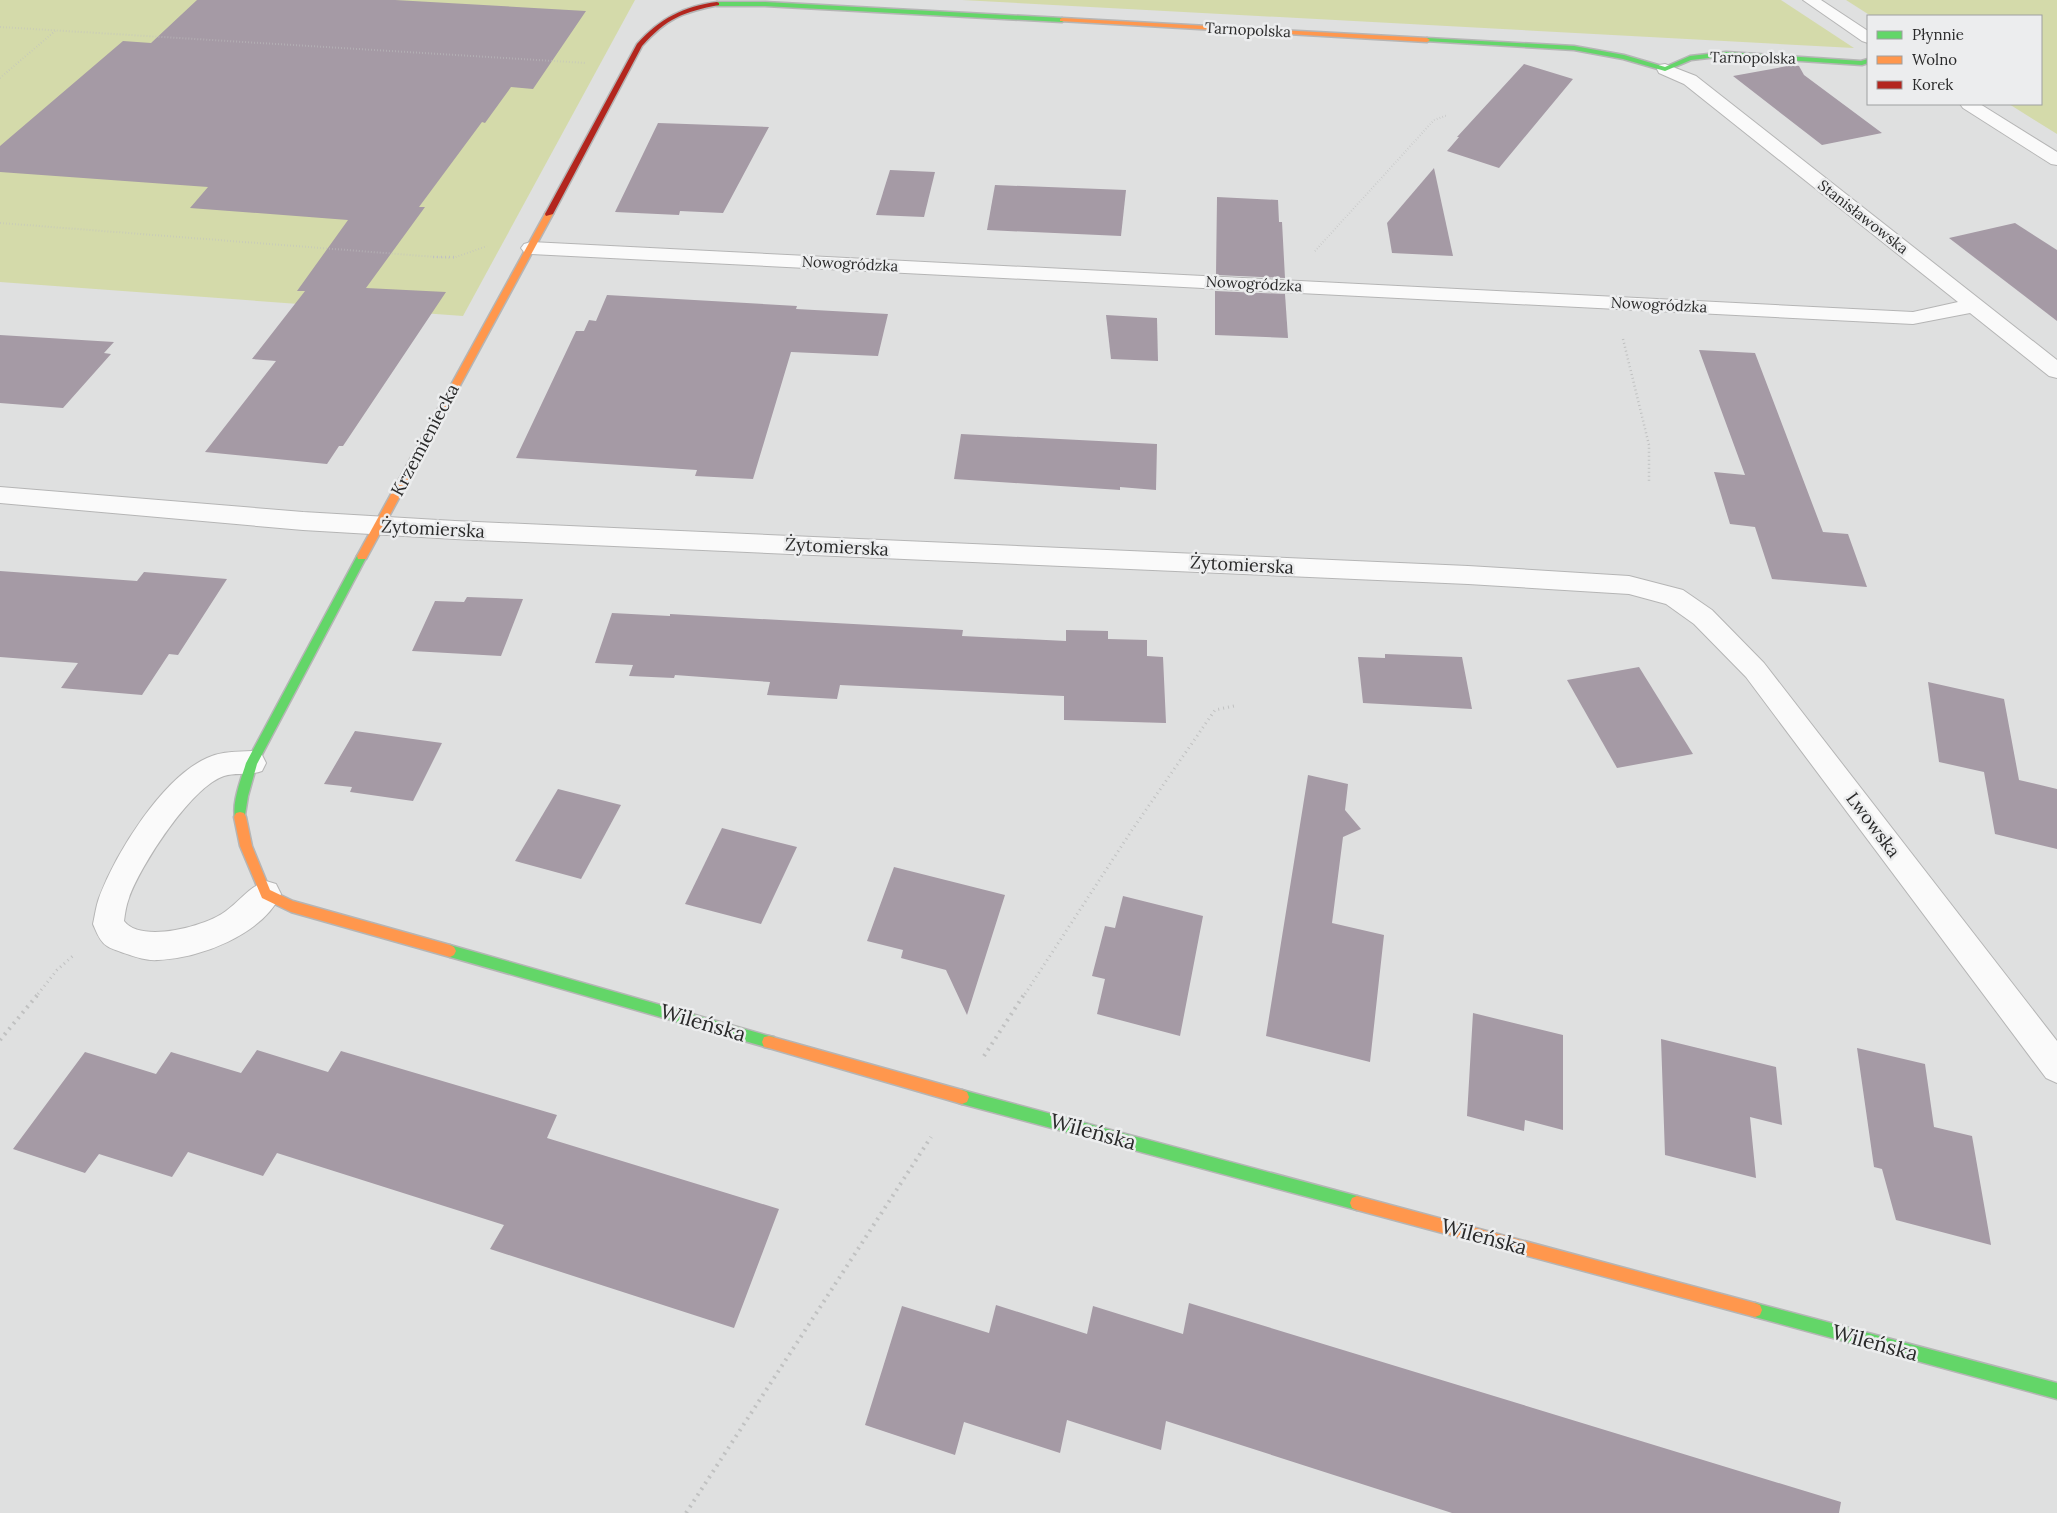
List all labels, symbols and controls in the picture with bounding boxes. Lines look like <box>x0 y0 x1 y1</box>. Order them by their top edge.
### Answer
legend <box>1867 15 2042 105</box>
street label: Tarnopolska <box>1205 18 1292 41</box>
text: Płynnie <box>1912 25 1964 44</box>
street label: Tarnopolska <box>1710 47 1796 68</box>
text: Wolno <box>1912 50 1957 69</box>
text: Korek <box>1912 75 1953 94</box>
street label: Stanisławowska <box>1814 175 1913 258</box>
street label: Nowogródzka <box>801 251 899 276</box>
street label: Nowogródzka <box>1205 271 1303 296</box>
street label: Nowogródzka <box>1610 292 1708 317</box>
street label: Krzemieniecka <box>385 380 464 500</box>
street label: Żytomierska <box>380 514 486 543</box>
street label: Żytomierska <box>784 532 890 561</box>
street label: Żytomierska <box>1189 550 1295 579</box>
street label: Lwowska <box>1841 787 1905 862</box>
street label: Wileńska <box>657 997 749 1048</box>
street label: Wileńska <box>1047 1107 1139 1156</box>
street label: Wileńska <box>1438 1212 1530 1261</box>
street label: Wileńska <box>1829 1318 1921 1367</box>

